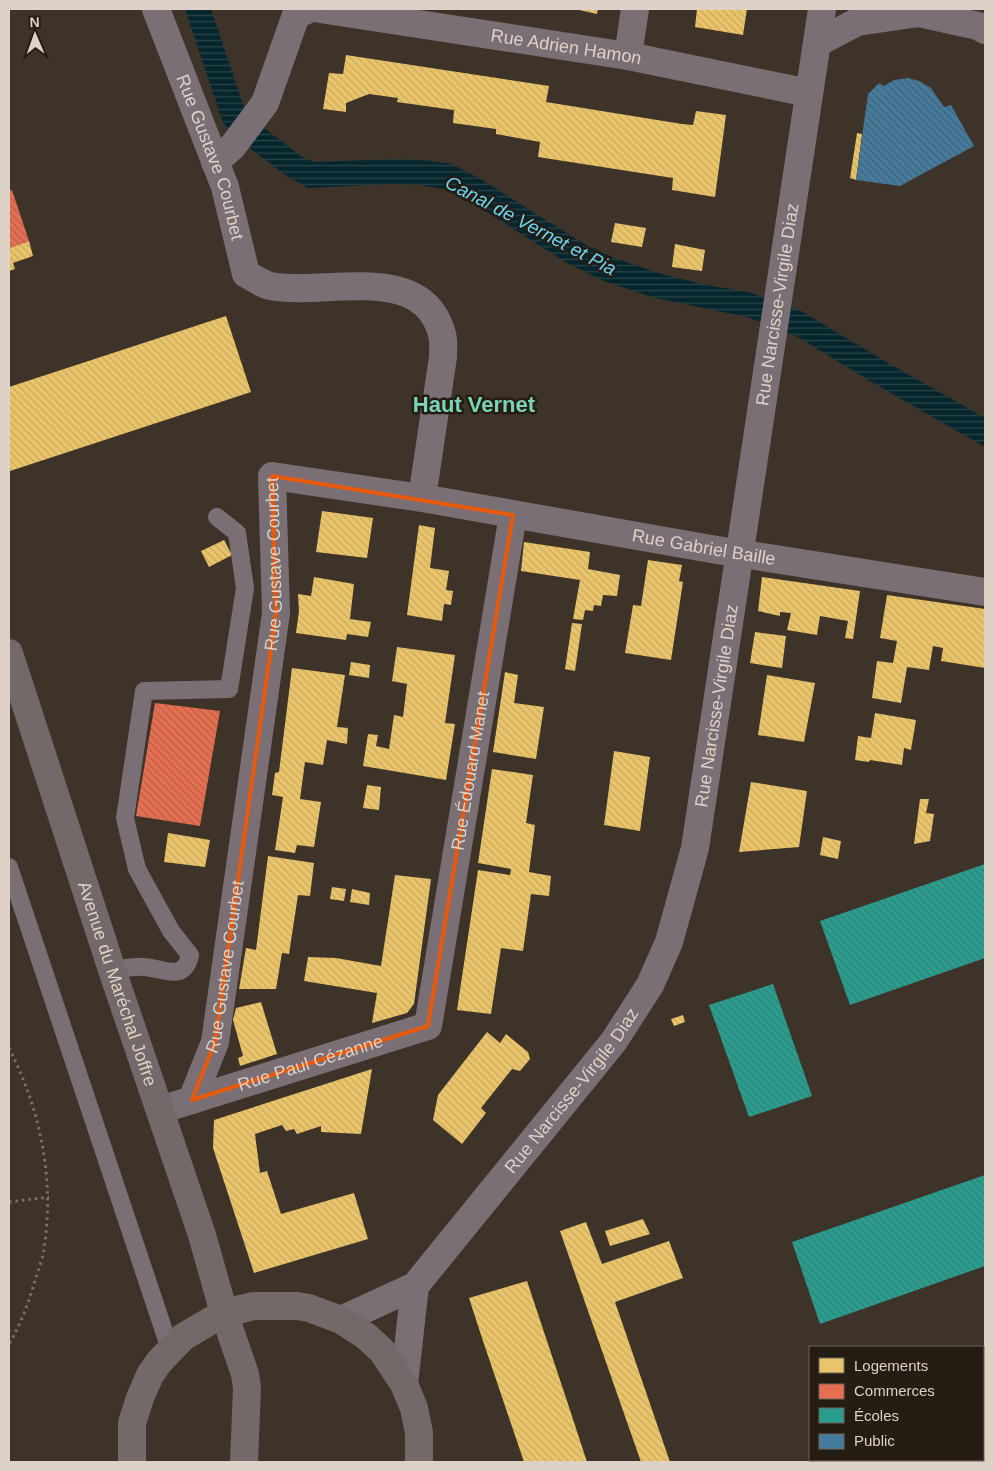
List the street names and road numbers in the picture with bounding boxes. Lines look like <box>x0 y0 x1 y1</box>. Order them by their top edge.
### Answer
street label: Rue Adrien Hamon <box>489 25 643 69</box>
street label: Rue Gustave Courbet <box>172 71 247 242</box>
street label: Rue Narcisse-Virgile Diaz <box>752 202 803 407</box>
street label: Rue Gustave Courbet <box>261 477 286 652</box>
street label: Rue Gabriel Baille <box>631 525 777 569</box>
street label: Rue Narcisse-Virgile Diaz <box>691 603 742 809</box>
street label: Rue Édouard Manet <box>447 690 494 852</box>
street label: Avenue du Maréchal Joffre <box>74 879 161 1089</box>
street label: Rue Gustave Courbet <box>202 879 248 1056</box>
street label: Rue Narcisse-Virgile Diaz <box>501 1004 643 1177</box>
street label: Rue Paul Cézanne <box>235 1031 385 1095</box>

